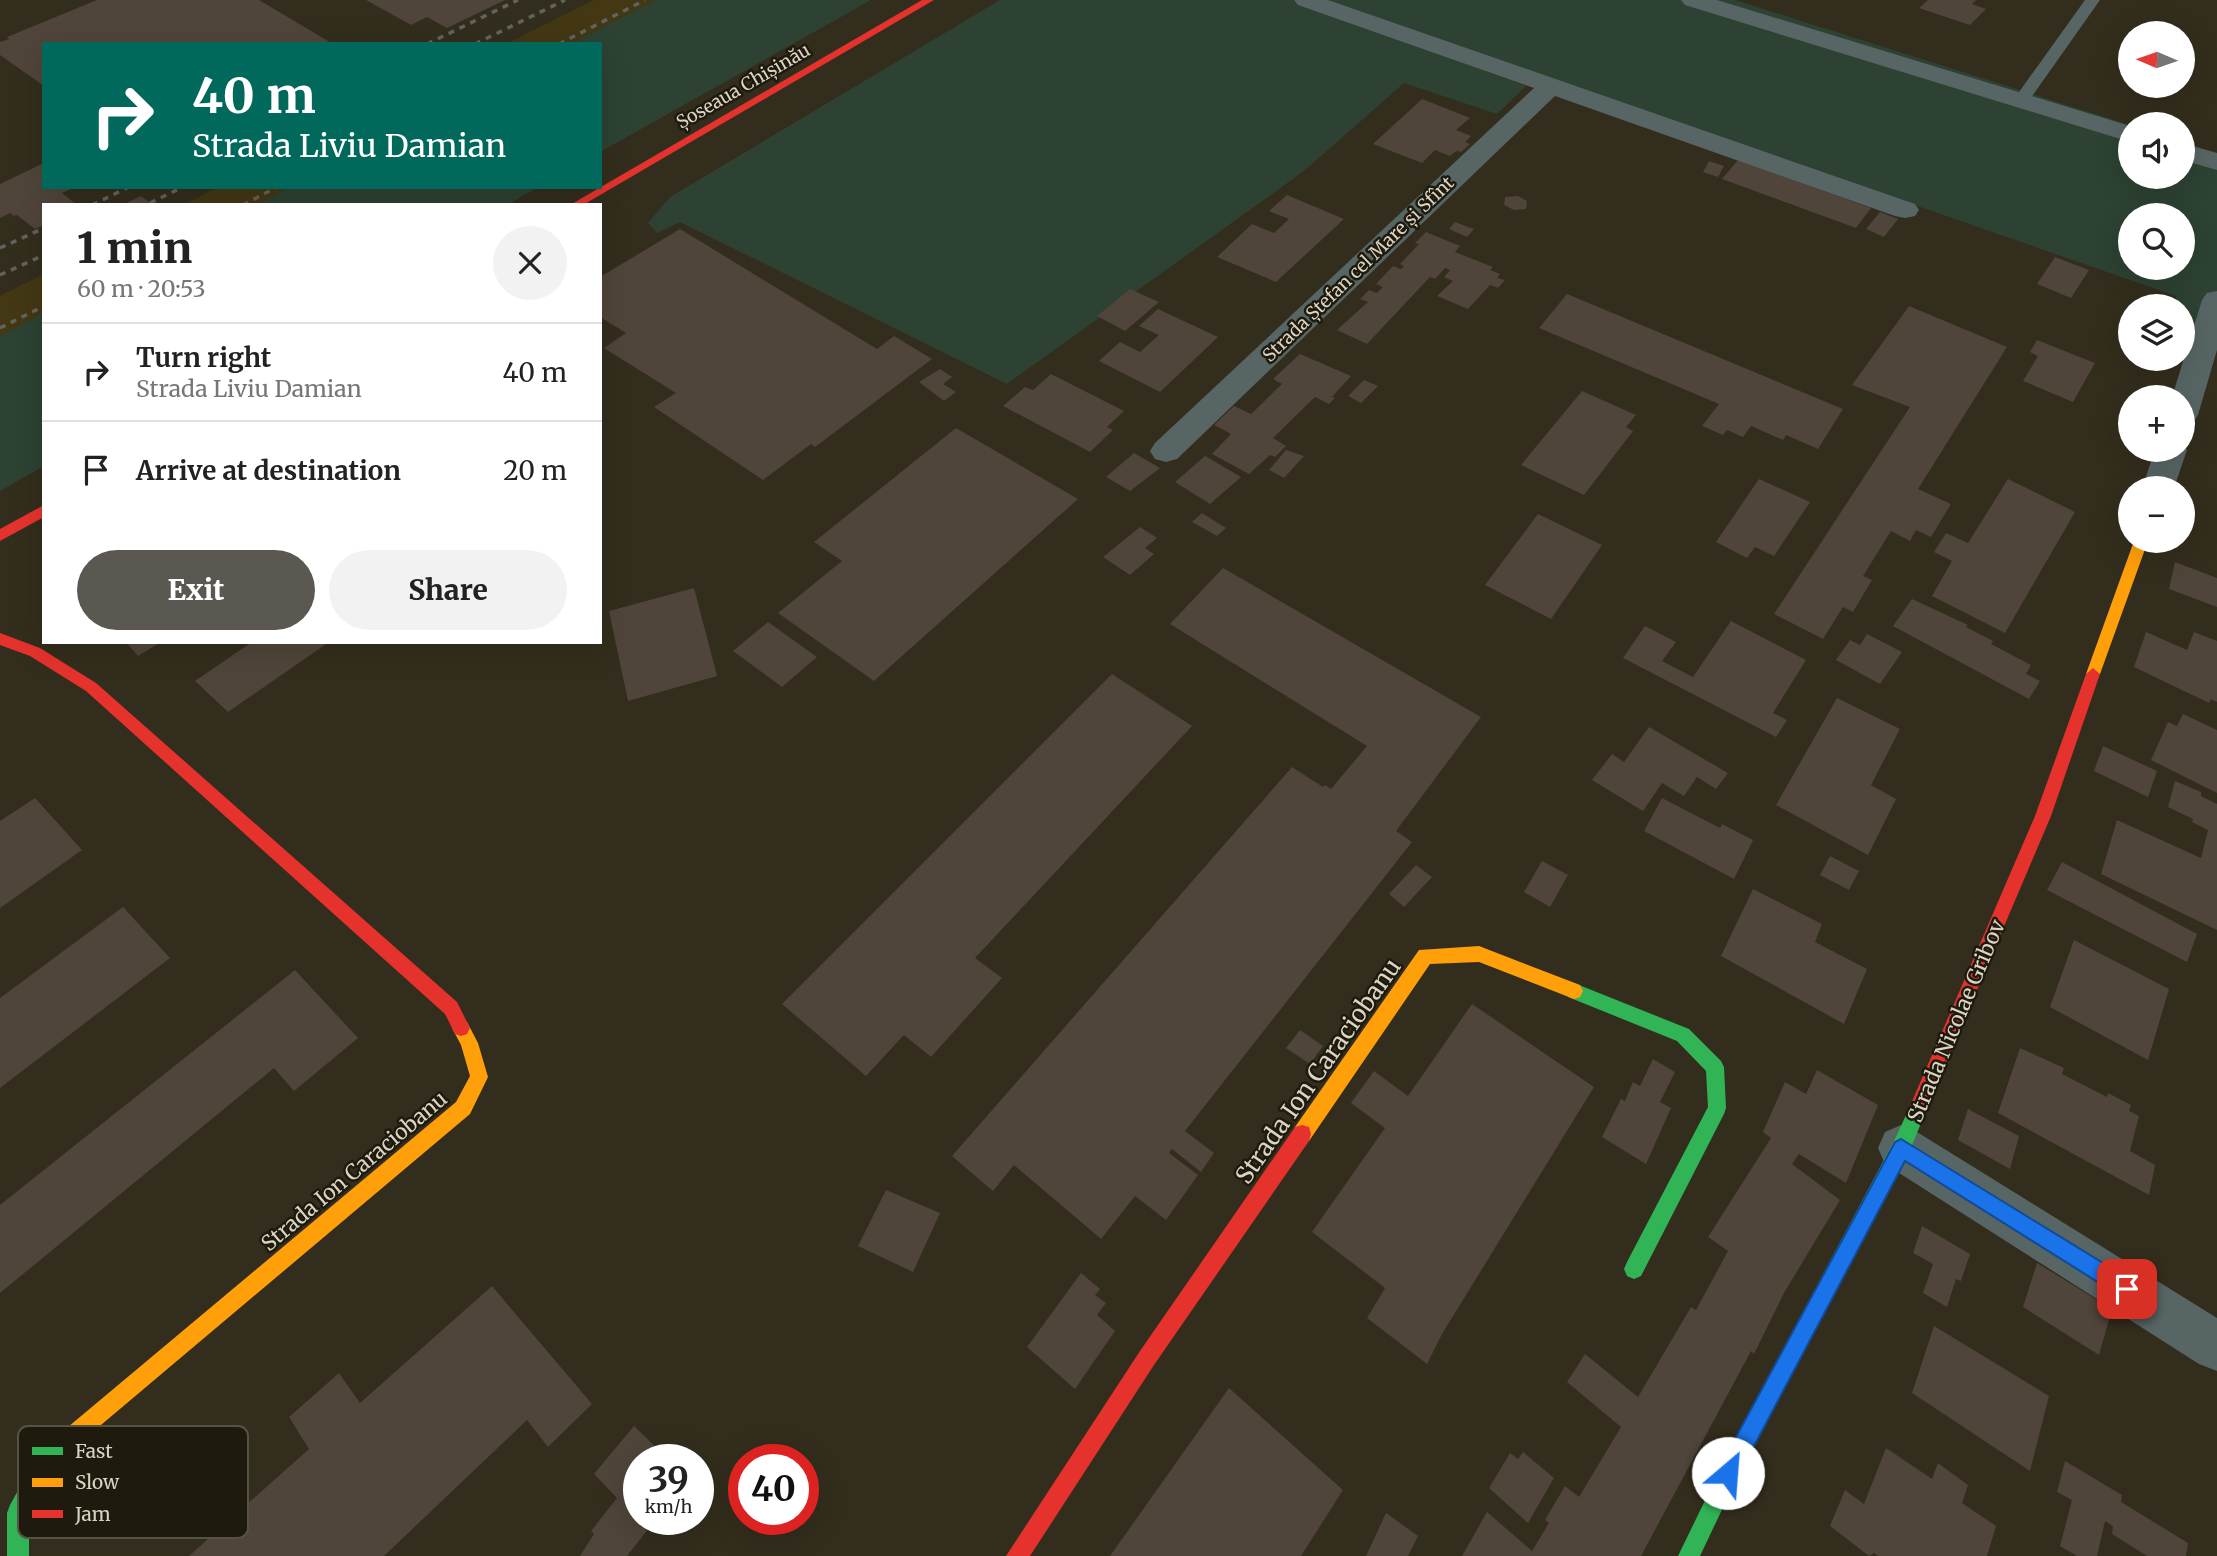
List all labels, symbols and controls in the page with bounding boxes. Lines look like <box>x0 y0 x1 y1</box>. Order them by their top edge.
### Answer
north arrow <box>2118 21 2194 98</box>
map controls <box>2118 21 2195 553</box>
street label: Șoseaua Chișinău <box>672 38 814 134</box>
text: 40 m <box>192 65 316 126</box>
icon: right <box>77 70 168 161</box>
button: sound <box>2118 112 2195 189</box>
text: Strada Liviu Damian <box>192 126 506 166</box>
street label: Strada Ștefan cel Mare și Sfînt <box>1257 171 1459 367</box>
button: search <box>2118 203 2195 280</box>
text: 1 min <box>77 222 192 274</box>
button: close <box>493 226 567 300</box>
text: 60 m · 20:53 <box>77 274 206 303</box>
button: layers <box>2118 294 2195 371</box>
text: Turn right <box>136 341 271 374</box>
icon: right <box>77 353 115 391</box>
text: 40 m <box>503 356 567 389</box>
text: Strada Liviu Damian <box>136 374 362 403</box>
button: + <box>2118 385 2195 462</box>
icon: arrive <box>77 451 115 489</box>
text: Arrive at destination <box>136 454 401 487</box>
text: 20 m <box>503 454 567 487</box>
button: − <box>2118 476 2195 553</box>
button: Exit <box>77 550 315 630</box>
button: Share <box>329 550 567 630</box>
street label: Strada Nicolae Gribov <box>1901 915 2011 1126</box>
street label: Strada Ion Caraciobanu <box>1228 952 1408 1190</box>
street label: Strada Ion Caraciobanu <box>255 1085 453 1257</box>
pin <box>2097 1259 2157 1319</box>
icon: arrive <box>2108 1270 2146 1308</box>
legend <box>18 1426 248 1538</box>
position arrow <box>1691 1436 1765 1510</box>
text: Fast <box>75 1439 113 1463</box>
speed limit sign: 40 <box>728 1444 819 1535</box>
text: 39 <box>648 1458 689 1502</box>
text: Slow <box>75 1470 120 1494</box>
text: km/h <box>645 1495 692 1518</box>
text: Jam <box>74 1502 111 1526</box>

